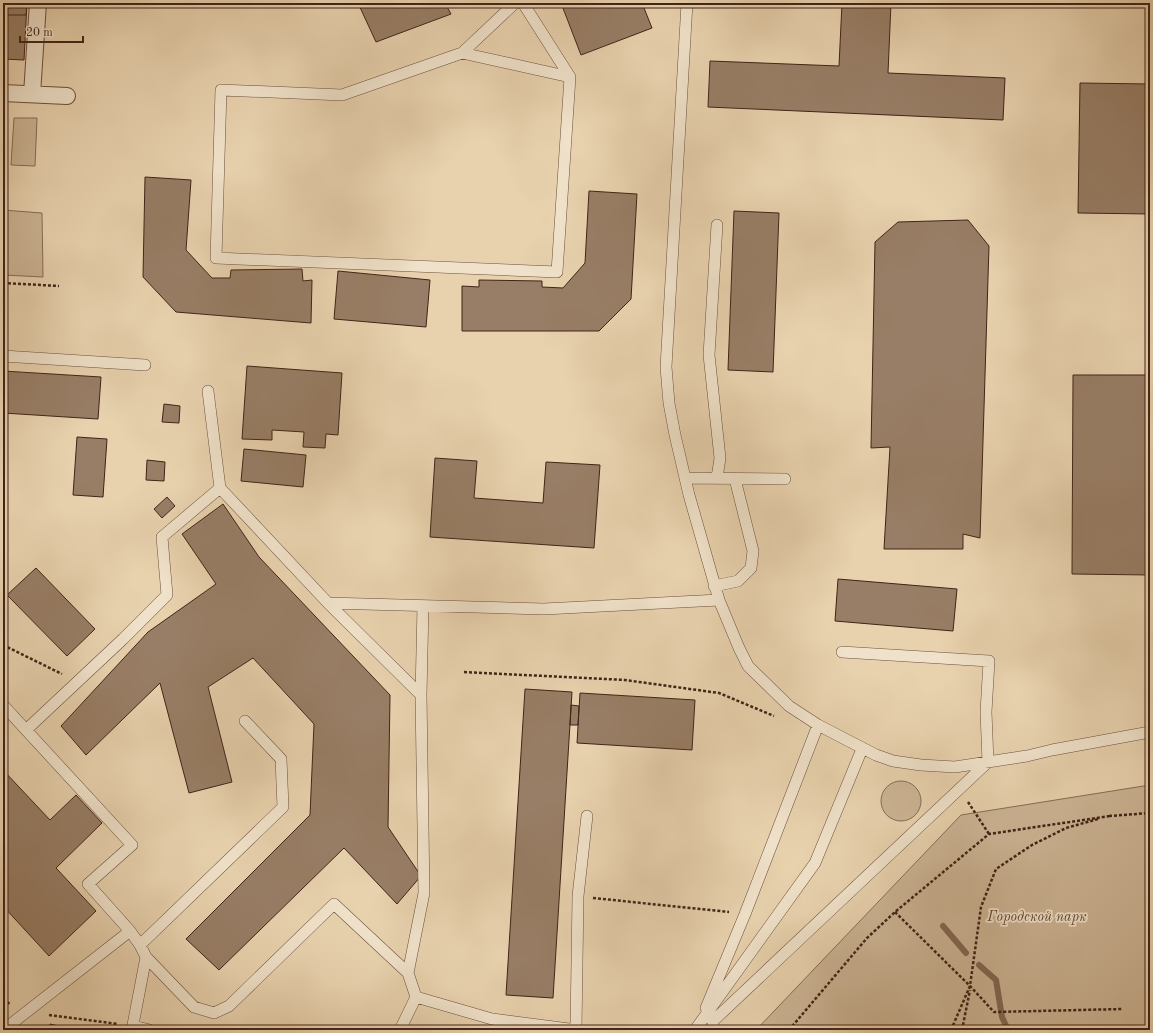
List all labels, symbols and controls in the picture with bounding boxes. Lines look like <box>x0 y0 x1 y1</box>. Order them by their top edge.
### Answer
scale bar <box>20 18 83 44</box>
text: 20 m <box>26 27 53 39</box>
park label: Городской парк <box>986 910 1087 925</box>

